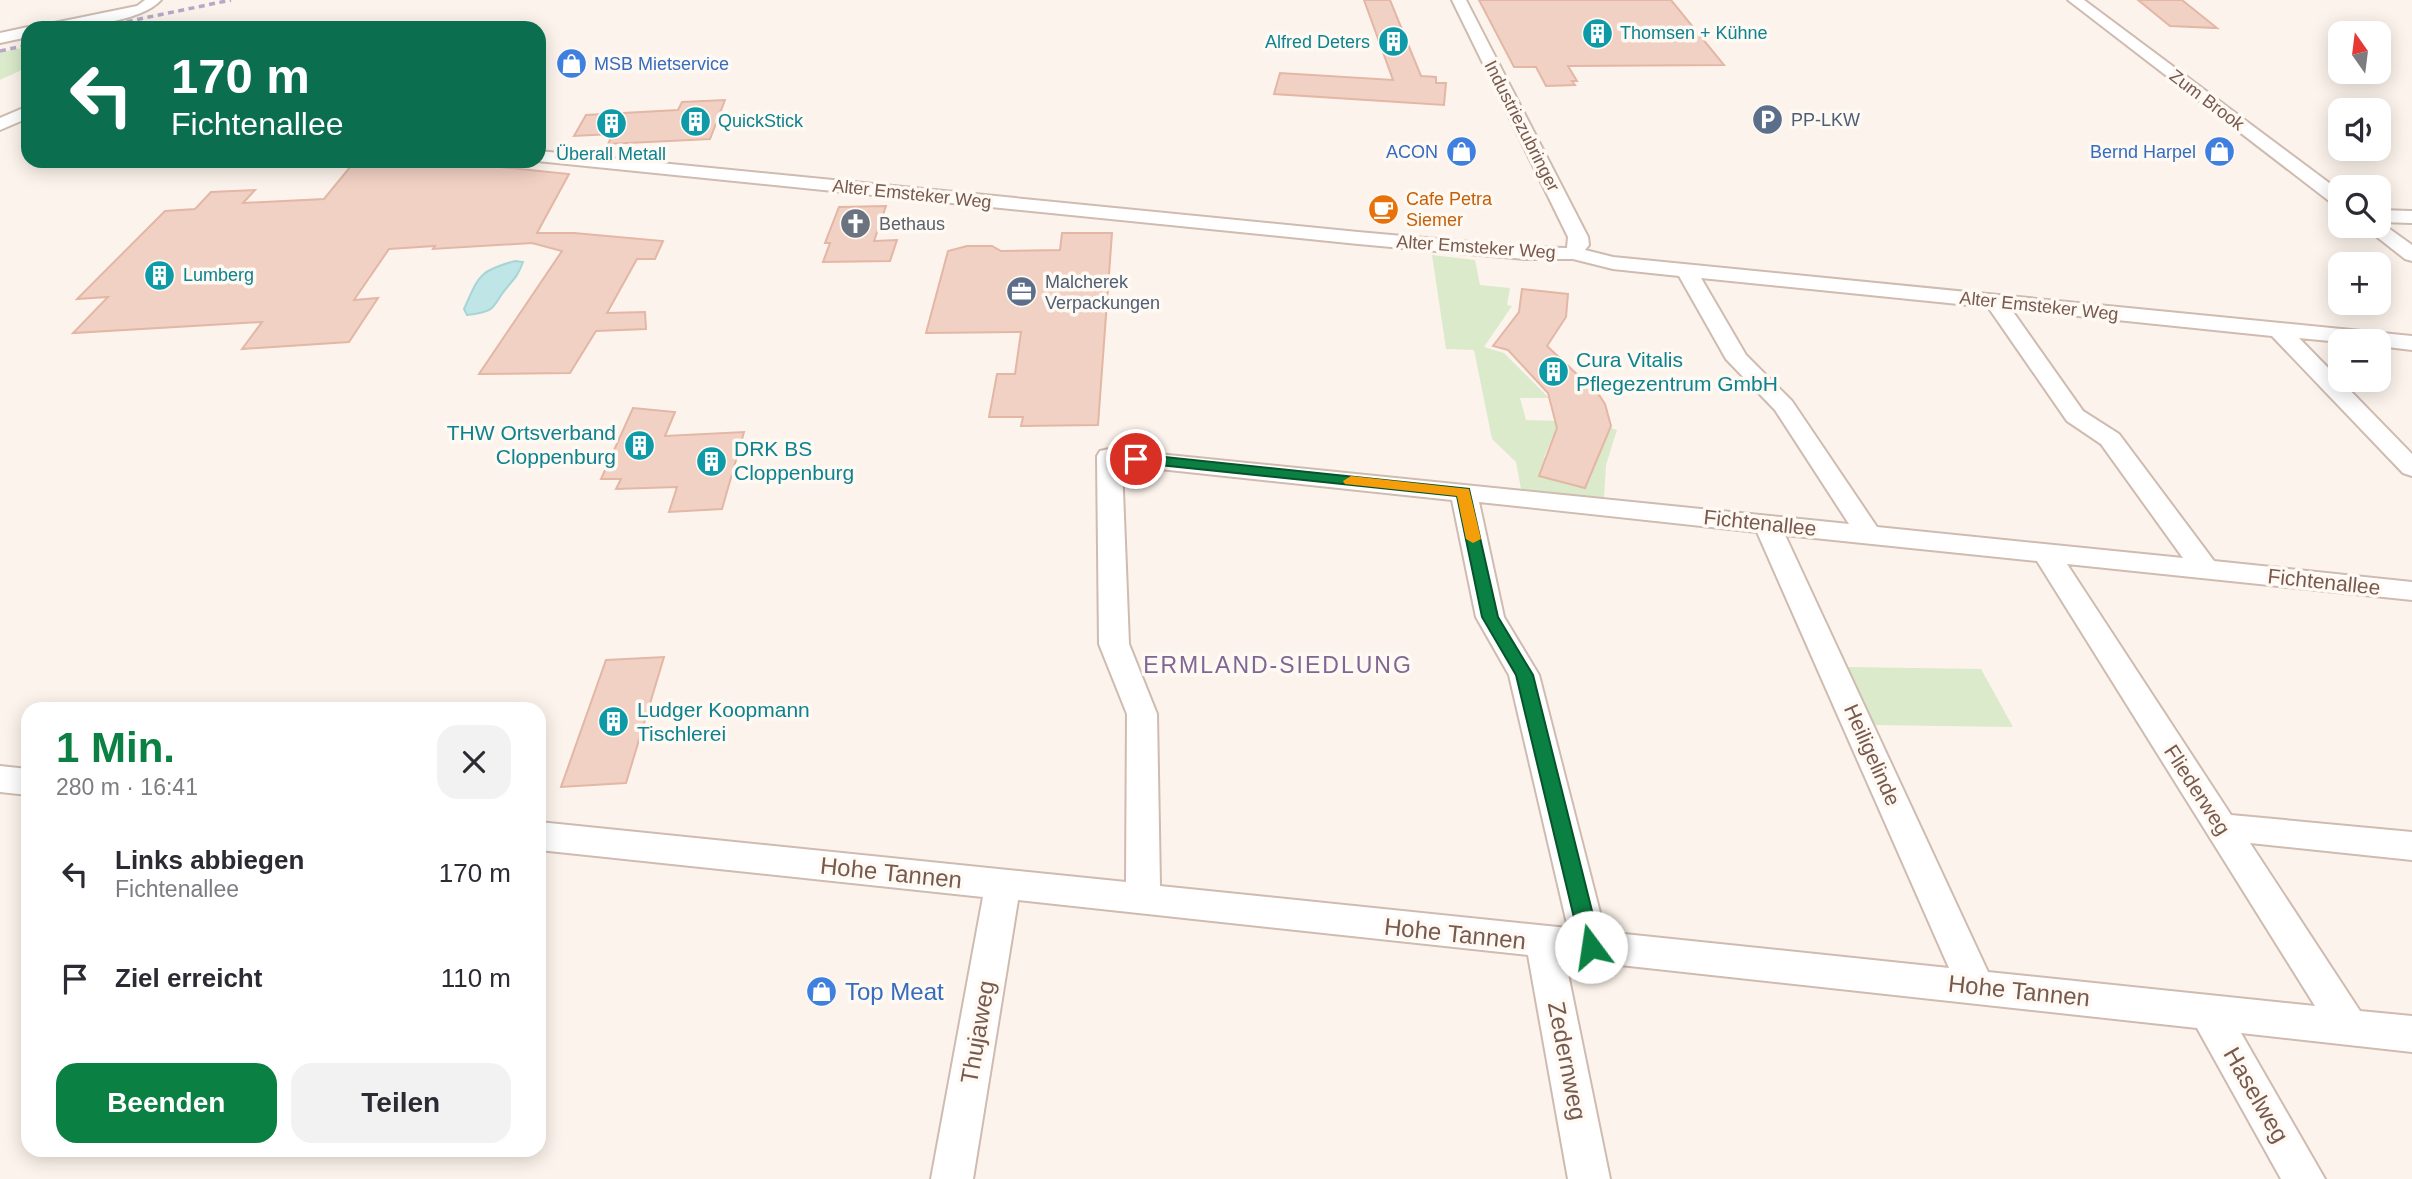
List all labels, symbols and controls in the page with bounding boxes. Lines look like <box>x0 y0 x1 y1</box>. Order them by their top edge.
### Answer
building icon: Thomsen + Kühne <box>1580 16 1614 50</box>
north arrow <box>2328 21 2390 84</box>
map controls <box>2328 21 2391 392</box>
place label: Thomsen + Kühne <box>1620 23 1768 43</box>
building icon: Alfred Deters <box>1376 25 1410 59</box>
place label: Alfred Deters <box>1265 32 1370 52</box>
shop icon: MSB Mietservice <box>554 47 588 81</box>
icon: left <box>56 49 147 140</box>
text: 170 m <box>171 49 310 103</box>
place label: MSB Mietservice <box>594 54 729 74</box>
street label: Industriezubringer <box>1480 57 1564 195</box>
street label: Zum Brook <box>2166 66 2249 135</box>
button: sound <box>2328 98 2391 161</box>
parking icon: PP-LKW <box>1751 103 1785 137</box>
building icon: QuickStick <box>678 104 712 138</box>
text: Fichtenallee <box>171 106 344 142</box>
building icon: Überall Metall <box>594 107 628 141</box>
place label: PP-LKW <box>1791 110 1860 130</box>
place label: QuickStick <box>718 111 804 131</box>
shop icon: ACON <box>1444 135 1478 169</box>
shop icon: Bernd Harpel <box>2202 135 2236 169</box>
place label: ACON <box>1386 142 1438 162</box>
place label: Bernd Harpel <box>2090 142 2196 162</box>
place label: Überall Metall <box>556 144 666 164</box>
button: search <box>2328 175 2391 238</box>
street label: Alter Emsteker Weg <box>832 176 992 212</box>
place label: Cafe Petra Siemer <box>1406 189 1493 230</box>
cafe icon: Cafe Petra Siemer <box>1366 192 1400 226</box>
church icon: Bethaus <box>839 207 873 241</box>
place label: Bethaus <box>879 214 945 234</box>
street label: Alter Emsteker Weg <box>1396 231 1556 263</box>
button: + <box>2328 252 2391 315</box>
building icon: Lumberg <box>143 258 177 292</box>
place label: Lumberg <box>183 265 254 285</box>
place label: Malcherek Verpackungen <box>1045 272 1160 313</box>
office icon: Malcherek Verpackungen <box>1005 275 1039 309</box>
street label: Alter Emsteker Weg <box>1959 288 2119 324</box>
button: − <box>2328 329 2391 392</box>
place label: Cura Vitalis Pflegezentrum GmbH <box>1576 348 1778 395</box>
building icon: Cura Vitalis Pflegezentrum GmbH <box>1536 355 1570 389</box>
place label: THW Ortsverband Cloppenburg <box>447 421 616 468</box>
building icon: THW Ortsverband Cloppenburg <box>622 428 656 462</box>
pin <box>1106 429 1166 489</box>
place label: DRK BS Cloppenburg <box>734 437 854 484</box>
icon: arrive <box>1117 440 1155 478</box>
building icon: DRK BS Cloppenburg <box>694 444 728 478</box>
street label: Fichtenallee <box>1703 505 1818 540</box>
street label: Fichtenallee <box>2267 564 2382 599</box>
district label: ERMLAND-SIEDLUNG <box>1143 652 1413 678</box>
place label: Ludger Koopmann Tischlerei <box>637 698 810 745</box>
street label: Heiligelinde <box>1840 701 1905 809</box>
building icon: Ludger Koopmann Tischlerei <box>597 705 631 739</box>
text: 1 Min. <box>56 724 175 771</box>
button: close <box>437 725 511 799</box>
street label: Fliederweg <box>2160 740 2235 839</box>
text: 280 m · 16:41 <box>56 774 198 800</box>
text: Links abbiegen <box>115 845 304 875</box>
street label: Hohe Tannen <box>819 852 963 893</box>
icon: left <box>56 855 94 893</box>
text: 170 m <box>439 858 511 888</box>
text: Fichtenallee <box>115 876 239 902</box>
position arrow <box>1554 910 1628 984</box>
street label: Hohe Tannen <box>1383 913 1527 954</box>
icon: arrive <box>56 960 94 998</box>
text: Ziel erreicht <box>115 963 262 993</box>
text: 110 m <box>441 963 511 993</box>
street label: Hohe Tannen <box>1947 970 2091 1011</box>
shop icon: Top Meat <box>805 975 839 1009</box>
place label: Top Meat <box>845 978 944 1005</box>
street label: Thujaweg <box>955 978 1000 1085</box>
street label: Zedernweg <box>1543 999 1592 1122</box>
street label: Haselweg <box>2218 1042 2294 1147</box>
button: Beenden <box>56 1063 277 1143</box>
button: Teilen <box>291 1063 511 1143</box>

